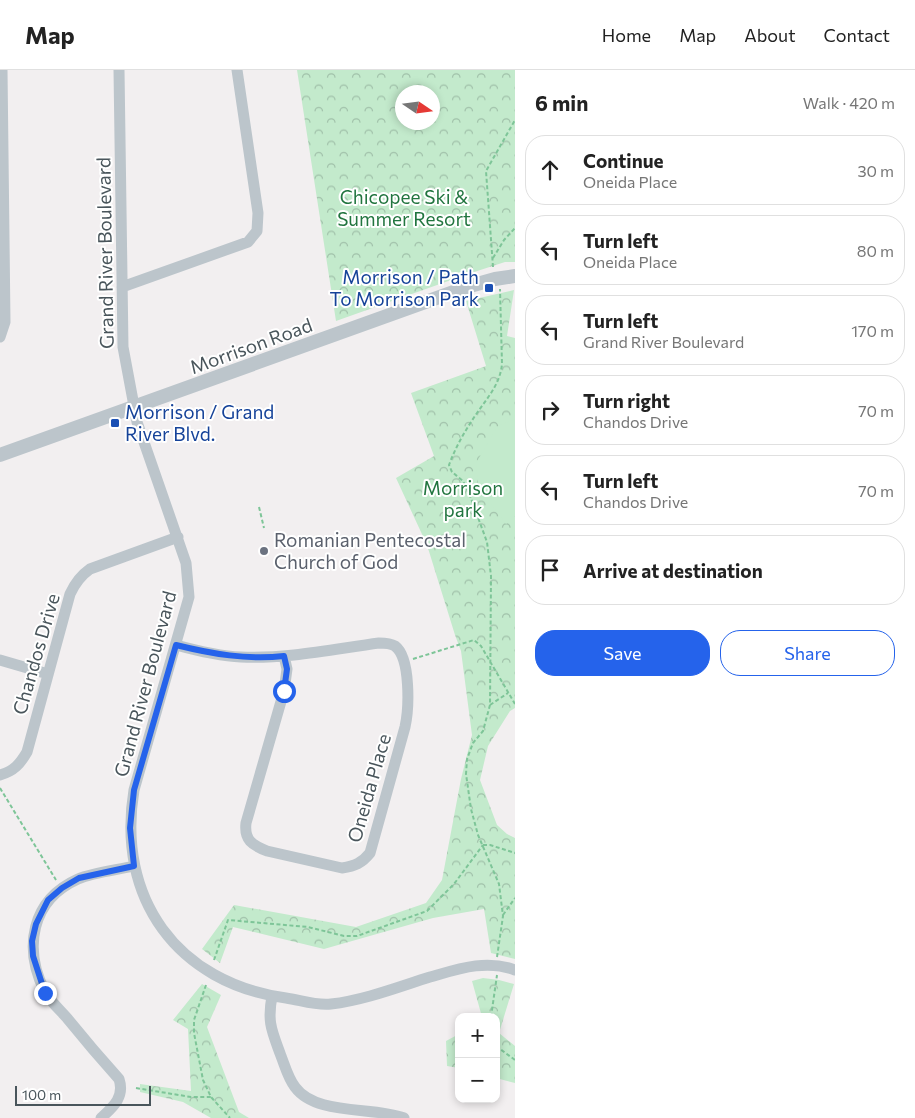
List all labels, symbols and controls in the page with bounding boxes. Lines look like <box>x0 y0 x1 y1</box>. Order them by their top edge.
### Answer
text: Map <box>25 20 75 49</box>
text: Home <box>602 24 651 46</box>
text: Map <box>679 24 716 46</box>
text: About <box>744 24 796 46</box>
text: Contact <box>824 24 890 46</box>
north arrow <box>395 85 440 130</box>
text: 6 min <box>535 90 588 115</box>
text: Walk · 420 m <box>803 93 895 112</box>
text: Continue <box>583 149 663 172</box>
icon: ahead <box>536 156 564 184</box>
street label: Grand River Boulevard <box>91 157 118 349</box>
text: 30 m <box>857 161 894 180</box>
text: Oneida Place <box>583 172 677 191</box>
park label: Chicopee Ski & Summer Resort <box>337 185 471 230</box>
text: Turn left <box>583 229 658 252</box>
icon: left <box>536 236 564 264</box>
text: 80 m <box>857 241 894 260</box>
text: Oneida Place <box>583 252 677 271</box>
place label: Morrison / Path To Morrison Park <box>329 265 479 310</box>
marker: Morrison / Path To Morrison Park <box>483 282 495 294</box>
text: Turn left <box>583 309 658 332</box>
street label: Morrison Road <box>187 313 315 378</box>
icon: left <box>536 316 564 344</box>
text: 170 m <box>851 321 894 340</box>
text: Grand River Boulevard <box>583 332 744 351</box>
text: Turn right <box>583 389 670 412</box>
icon: right <box>536 396 564 424</box>
place label: Morrison / Grand River Blvd. <box>125 400 274 445</box>
text: 70 m <box>858 401 894 420</box>
text: Chandos Drive <box>583 412 688 431</box>
marker: Morrison / Grand River Blvd. <box>109 417 121 429</box>
text: Turn left <box>583 469 658 492</box>
park label: Morrison park <box>423 476 503 521</box>
icon: left <box>536 476 564 504</box>
text: 70 m <box>858 481 894 500</box>
text: Chandos Drive <box>583 492 688 511</box>
place label: Romanian Pentecostal Church of God <box>274 528 466 573</box>
marker: Romanian Pentecostal Church of God <box>258 545 270 557</box>
icon: arrive <box>536 556 564 584</box>
text: Arrive at destination <box>583 559 763 582</box>
street label: Grand River Boulevard <box>109 588 180 779</box>
street label: Chandos Drive <box>7 591 64 717</box>
button: Save <box>535 630 710 676</box>
button: Share <box>720 630 895 676</box>
route start <box>273 680 296 703</box>
street label: Oneida Place <box>342 731 395 845</box>
route end <box>34 982 57 1005</box>
map controls <box>455 1013 500 1103</box>
button: + <box>455 1013 500 1058</box>
button: − <box>455 1058 500 1103</box>
scale bar <box>15 1083 151 1106</box>
text: 100 m <box>22 1086 61 1103</box>

